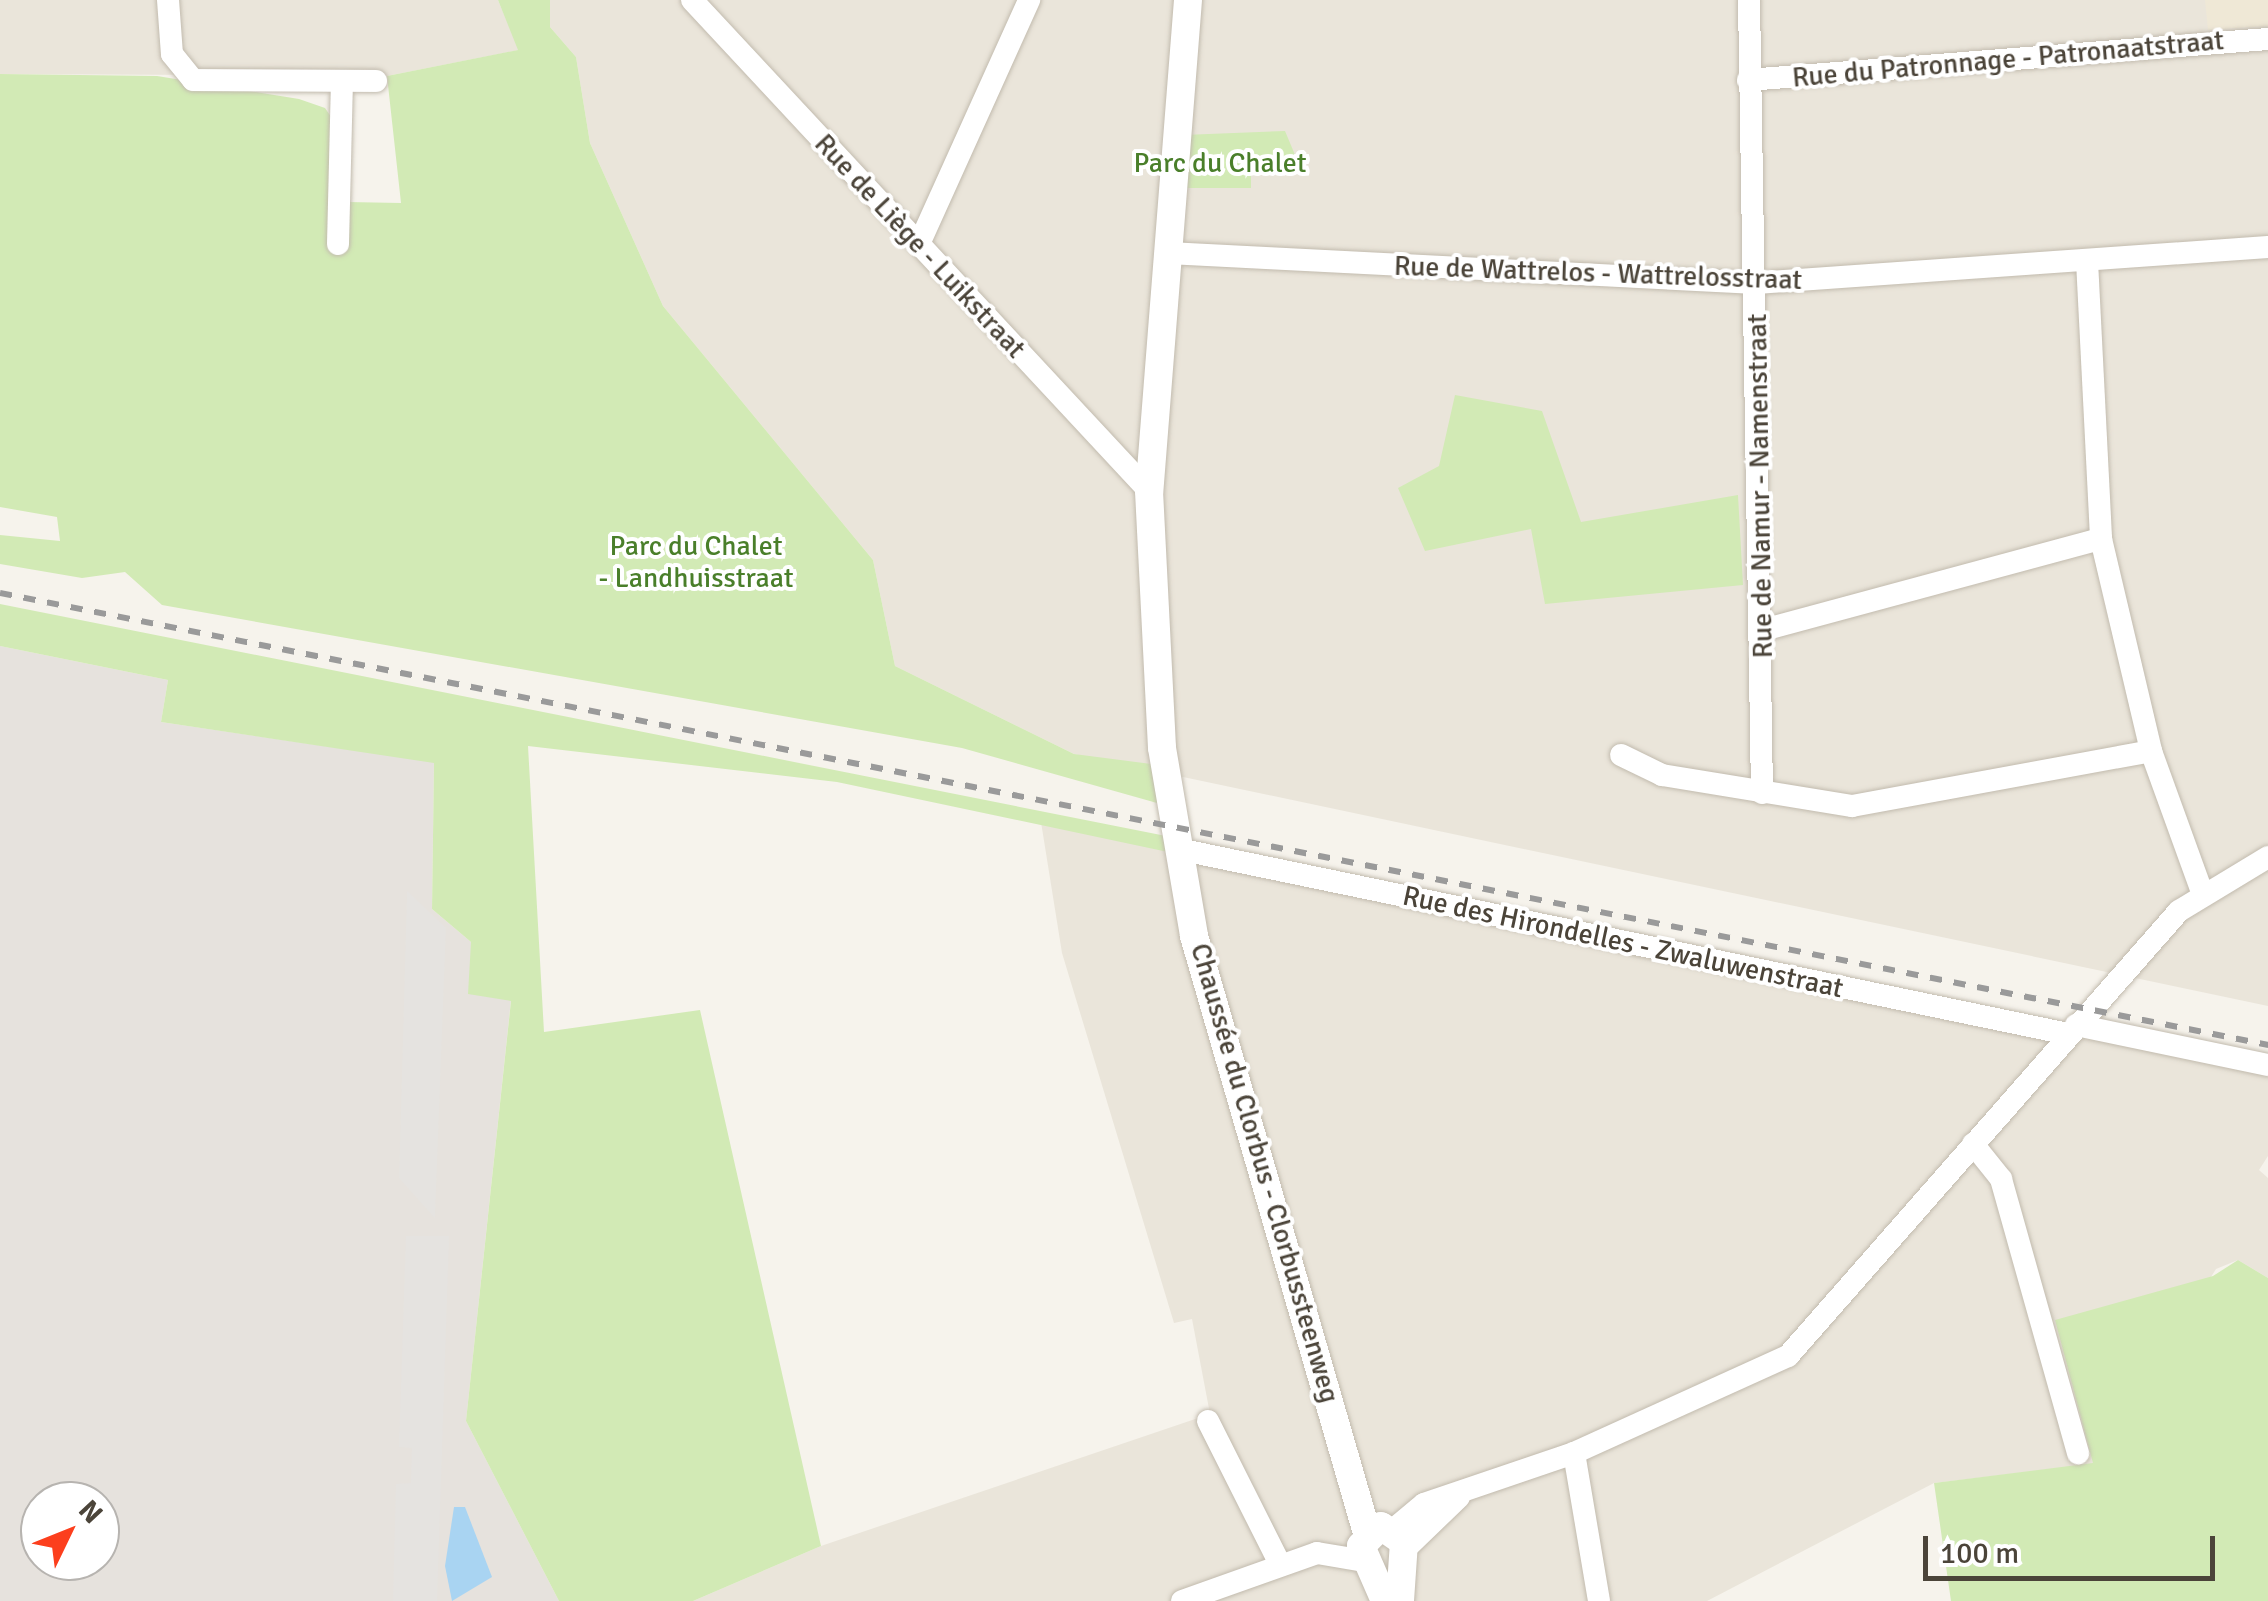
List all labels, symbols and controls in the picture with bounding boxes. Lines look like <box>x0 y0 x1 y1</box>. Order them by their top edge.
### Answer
street label: Rue du Patronnage - Patronaatstraat <box>1791 23 2225 95</box>
street label: Rue de Liège - Luikstraat <box>807 127 1033 365</box>
park label: Parc du Chalet <box>1133 146 1307 180</box>
street label: Rue de Wattrelos - Wattrelosstraat <box>1393 249 1803 297</box>
street label: Rue de Namur - Namenstraat <box>1740 313 1780 659</box>
park label: Parc du Chalet - Landhuisstraat <box>599 529 793 595</box>
street label: Rue des Hirondelles - Zwaluwenstraat <box>1400 879 1846 1005</box>
street label: Chaussée du Clorbus - Clorbussteenweg <box>1183 940 1347 1406</box>
north arrow <box>20 1481 120 1581</box>
text: N <box>71 1493 110 1531</box>
scale bar <box>1928 1516 2220 1578</box>
text: 100 m <box>1940 1535 2019 1572</box>

